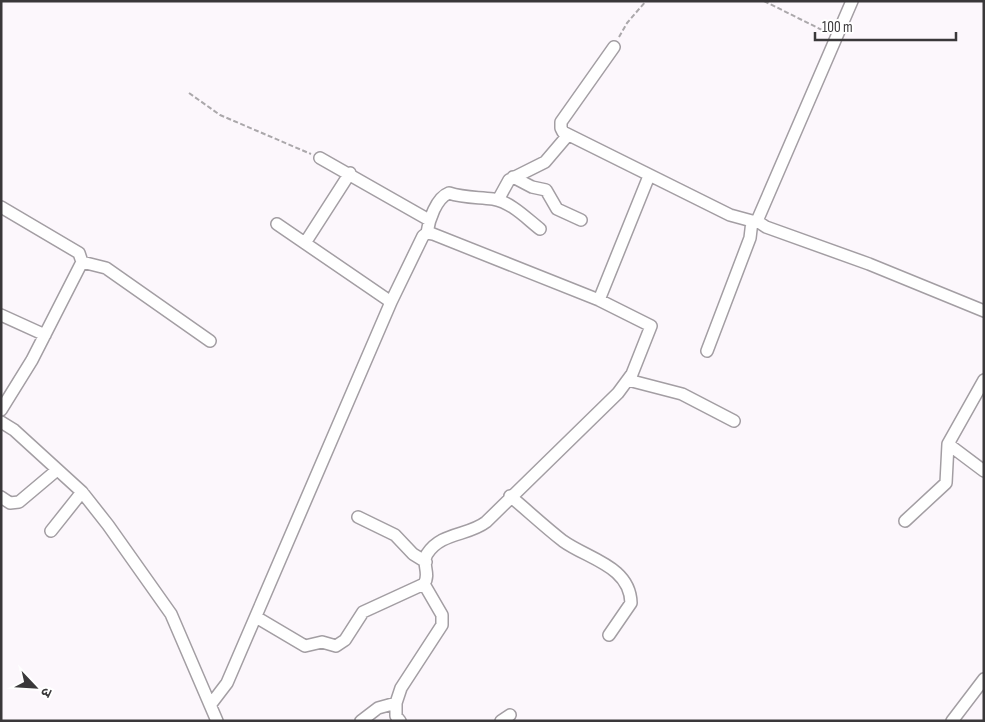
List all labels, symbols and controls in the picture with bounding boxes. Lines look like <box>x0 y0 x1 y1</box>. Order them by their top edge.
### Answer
scale bar <box>815 10 956 42</box>
text: 100 m <box>822 18 853 37</box>
north arrow <box>10 662 60 712</box>
text: उ <box>37 685 56 700</box>

